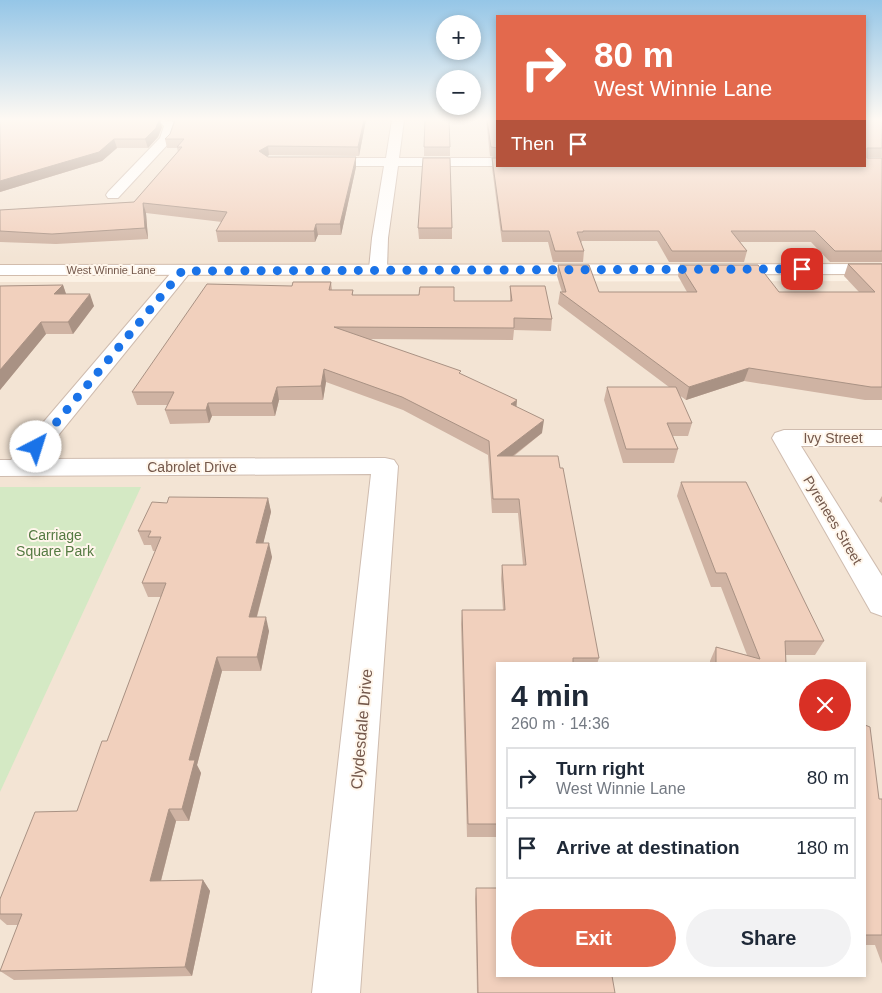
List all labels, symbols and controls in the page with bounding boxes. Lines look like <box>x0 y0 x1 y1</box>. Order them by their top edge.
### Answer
map controls <box>436 15 481 115</box>
button: + <box>436 15 481 60</box>
icon: right <box>511 35 576 100</box>
text: 80 m <box>594 35 674 74</box>
button: − <box>436 70 481 115</box>
text: West Winnie Lane <box>594 76 772 101</box>
icon: arrive <box>564 130 592 158</box>
text: Then <box>511 133 554 154</box>
pin <box>781 248 823 290</box>
icon: arrive <box>788 255 816 283</box>
street label: West Winnie Lane <box>66 264 156 276</box>
position arrow <box>9 420 61 472</box>
street label: Ivy Street <box>803 430 863 446</box>
street label: Cabrolet Drive <box>147 459 237 475</box>
street label: Pyrenees Street <box>800 473 866 567</box>
park label: Carriage Square Park <box>16 527 95 559</box>
street label: Clydesdale Drive <box>348 668 375 790</box>
text: 4 min <box>511 679 589 712</box>
button: close <box>799 679 851 731</box>
text: 260 m · 14:36 <box>511 715 610 732</box>
text: Turn right <box>556 758 644 779</box>
icon: right <box>513 764 541 792</box>
text: 80 m <box>807 767 849 788</box>
text: West Winnie Lane <box>556 780 686 797</box>
icon: arrive <box>513 834 541 862</box>
text: Arrive at destination <box>556 837 740 858</box>
text: 180 m <box>796 837 849 858</box>
button: Exit <box>511 909 676 967</box>
button: Share <box>686 909 851 967</box>

